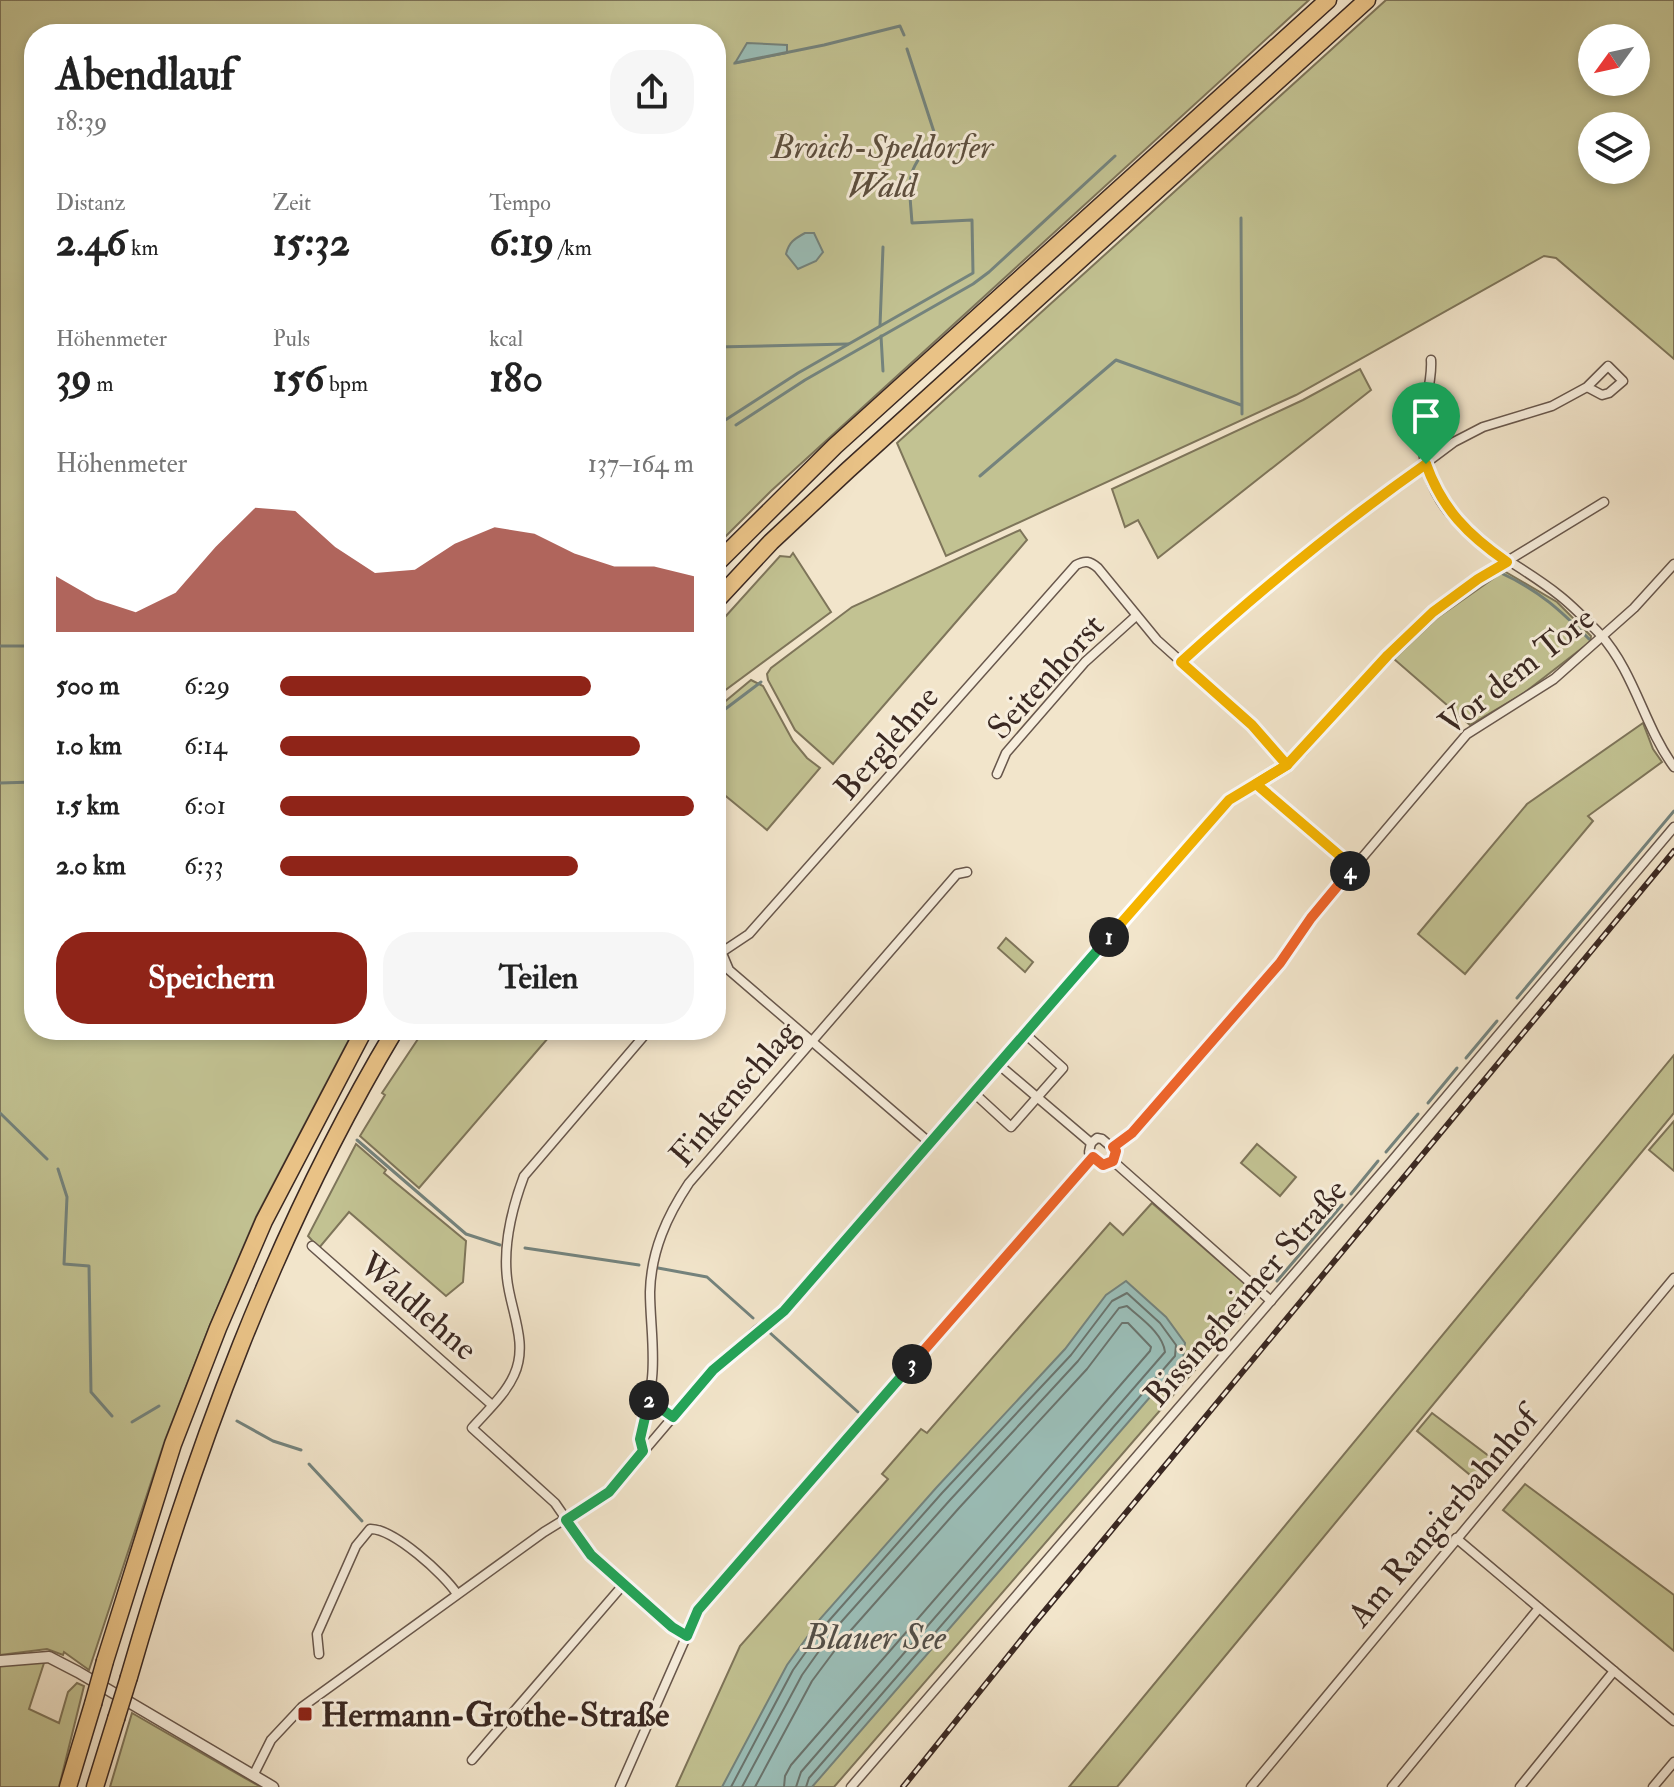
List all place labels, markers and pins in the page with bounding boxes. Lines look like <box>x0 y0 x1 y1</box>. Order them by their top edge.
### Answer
pin <box>1392 382 1460 464</box>
pin: 4 <box>1330 851 1370 891</box>
pin: 1 <box>1089 917 1129 957</box>
pin: 3 <box>892 1344 932 1384</box>
pin: 2 <box>629 1380 669 1420</box>
place label: Hermann-Grothe-Straße <box>321 1694 670 1737</box>
marker: Hermann-Grothe-Straße <box>296 1705 314 1723</box>

